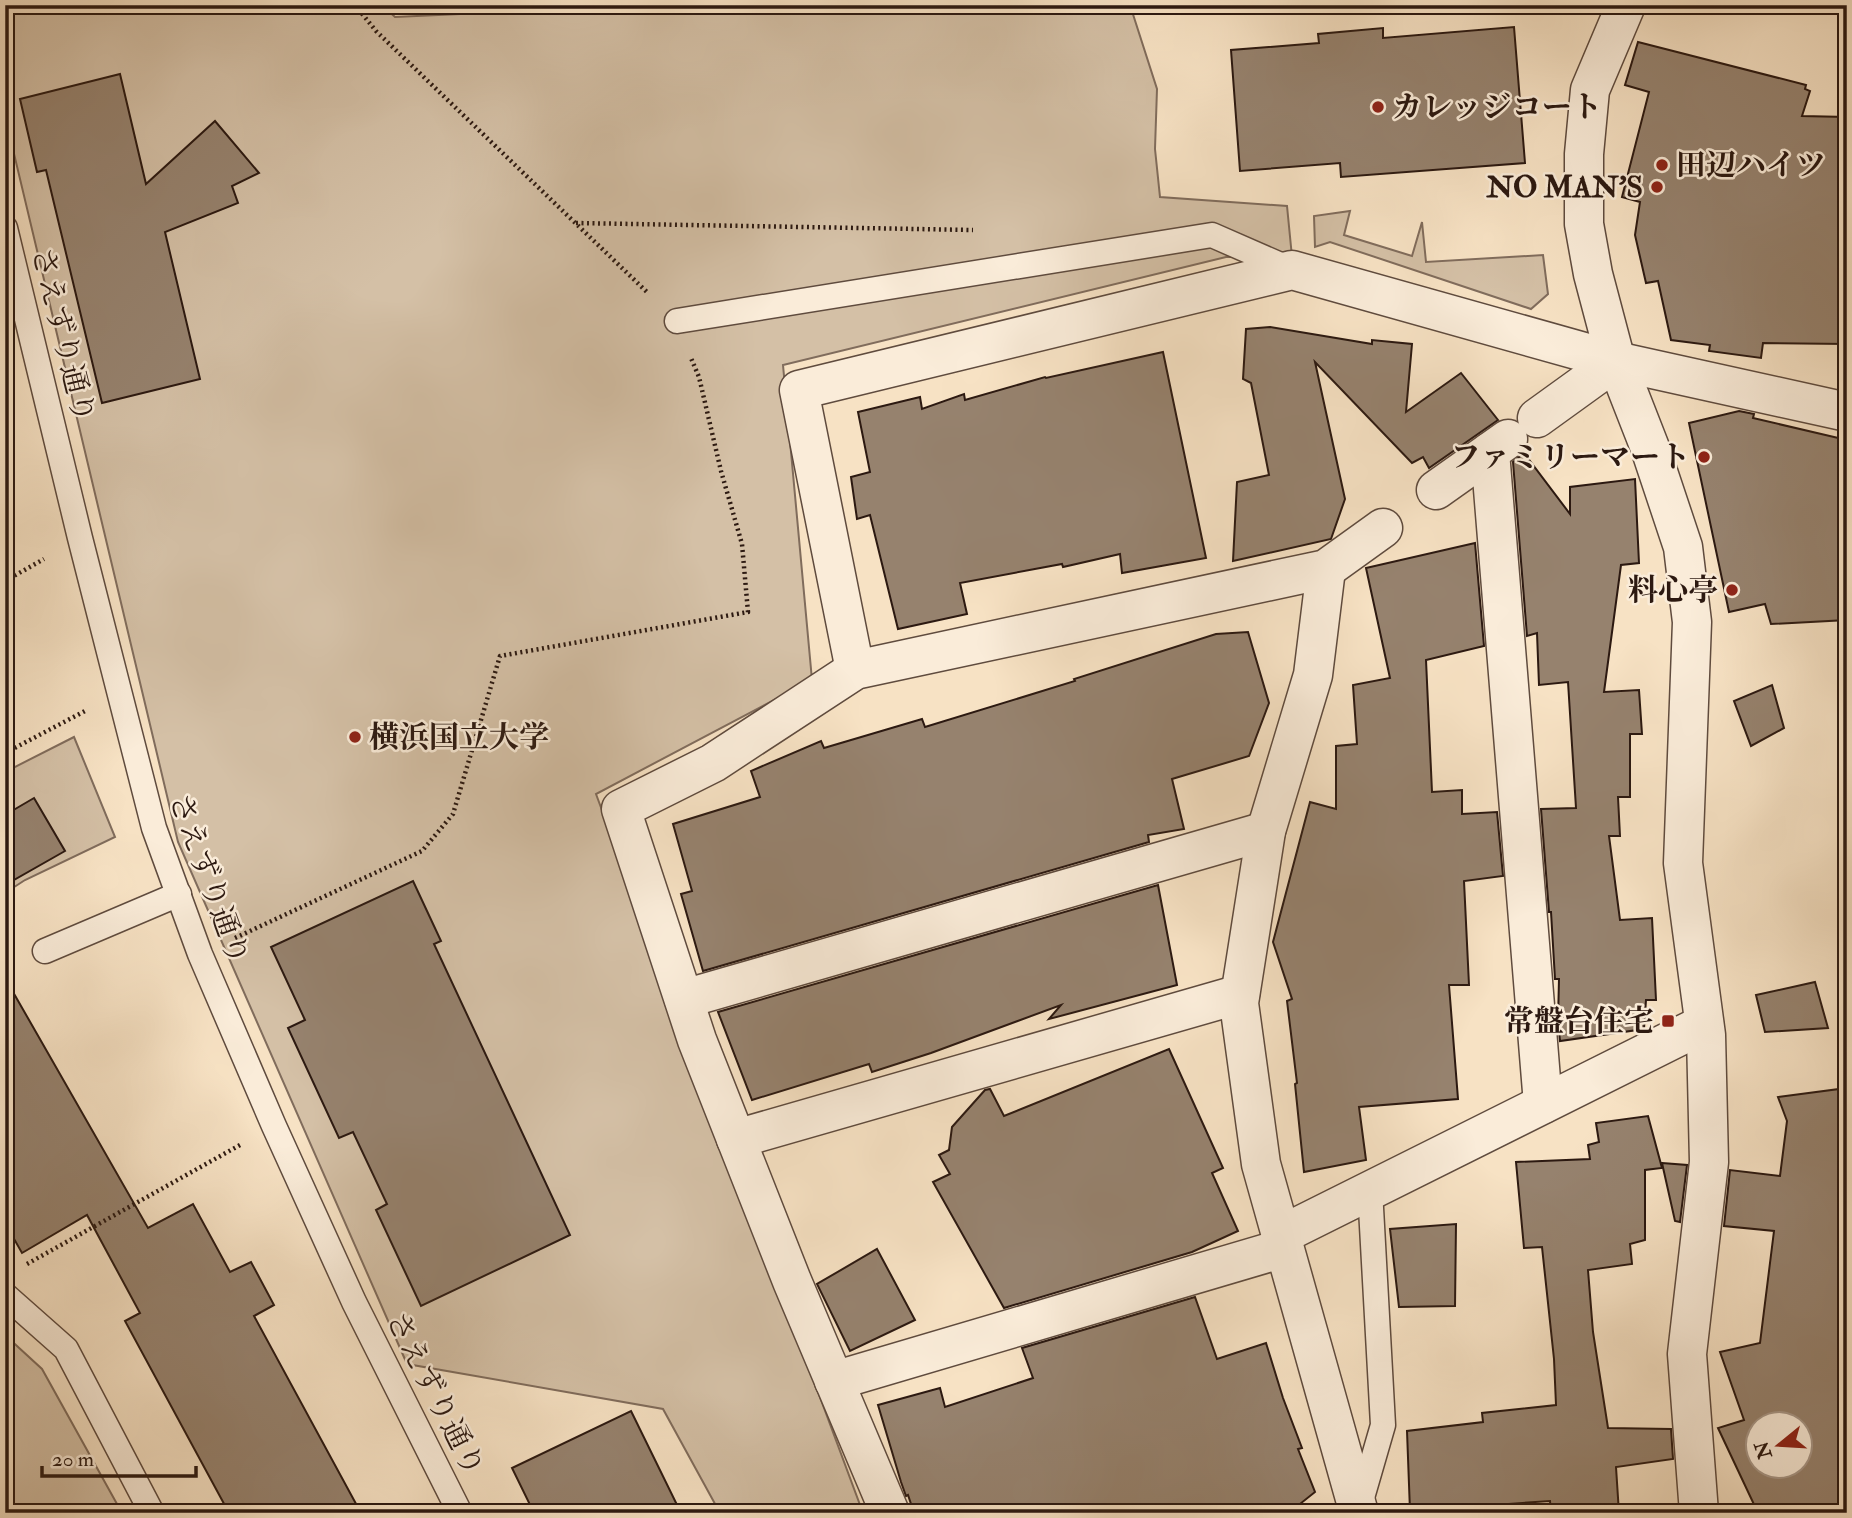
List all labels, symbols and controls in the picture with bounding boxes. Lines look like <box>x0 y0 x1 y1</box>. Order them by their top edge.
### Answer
place label: カレッジコート <box>1392 89 1602 126</box>
marker: カレッジコート <box>1370 99 1386 115</box>
place label: 田辺ハイツ <box>1676 147 1826 184</box>
marker: 田辺ハイツ <box>1654 157 1670 173</box>
place label: NO MAN'S <box>1486 169 1643 206</box>
marker: NO MAN'S <box>1649 179 1665 195</box>
street label: さえずり通り <box>23 243 103 427</box>
place label: ファミリーマート <box>1451 439 1690 476</box>
marker: ファミリーマート <box>1696 449 1712 465</box>
place label: 料心亭 <box>1628 572 1718 609</box>
marker: 料心亭 <box>1724 582 1740 598</box>
place label: 横浜国立大学 <box>369 719 549 756</box>
marker: 横浜国立大学 <box>347 729 363 745</box>
street label: さえずり通り <box>161 788 257 970</box>
place label: 常盤台住宅 <box>1504 1003 1654 1040</box>
marker: 常盤台住宅 <box>1660 1013 1676 1029</box>
street label: さえずり通り <box>378 1305 492 1483</box>
north arrow <box>1744 1410 1814 1480</box>
scale bar <box>42 1434 196 1478</box>
text: N <box>1749 1437 1778 1463</box>
text: 20 m <box>52 1446 94 1473</box>

